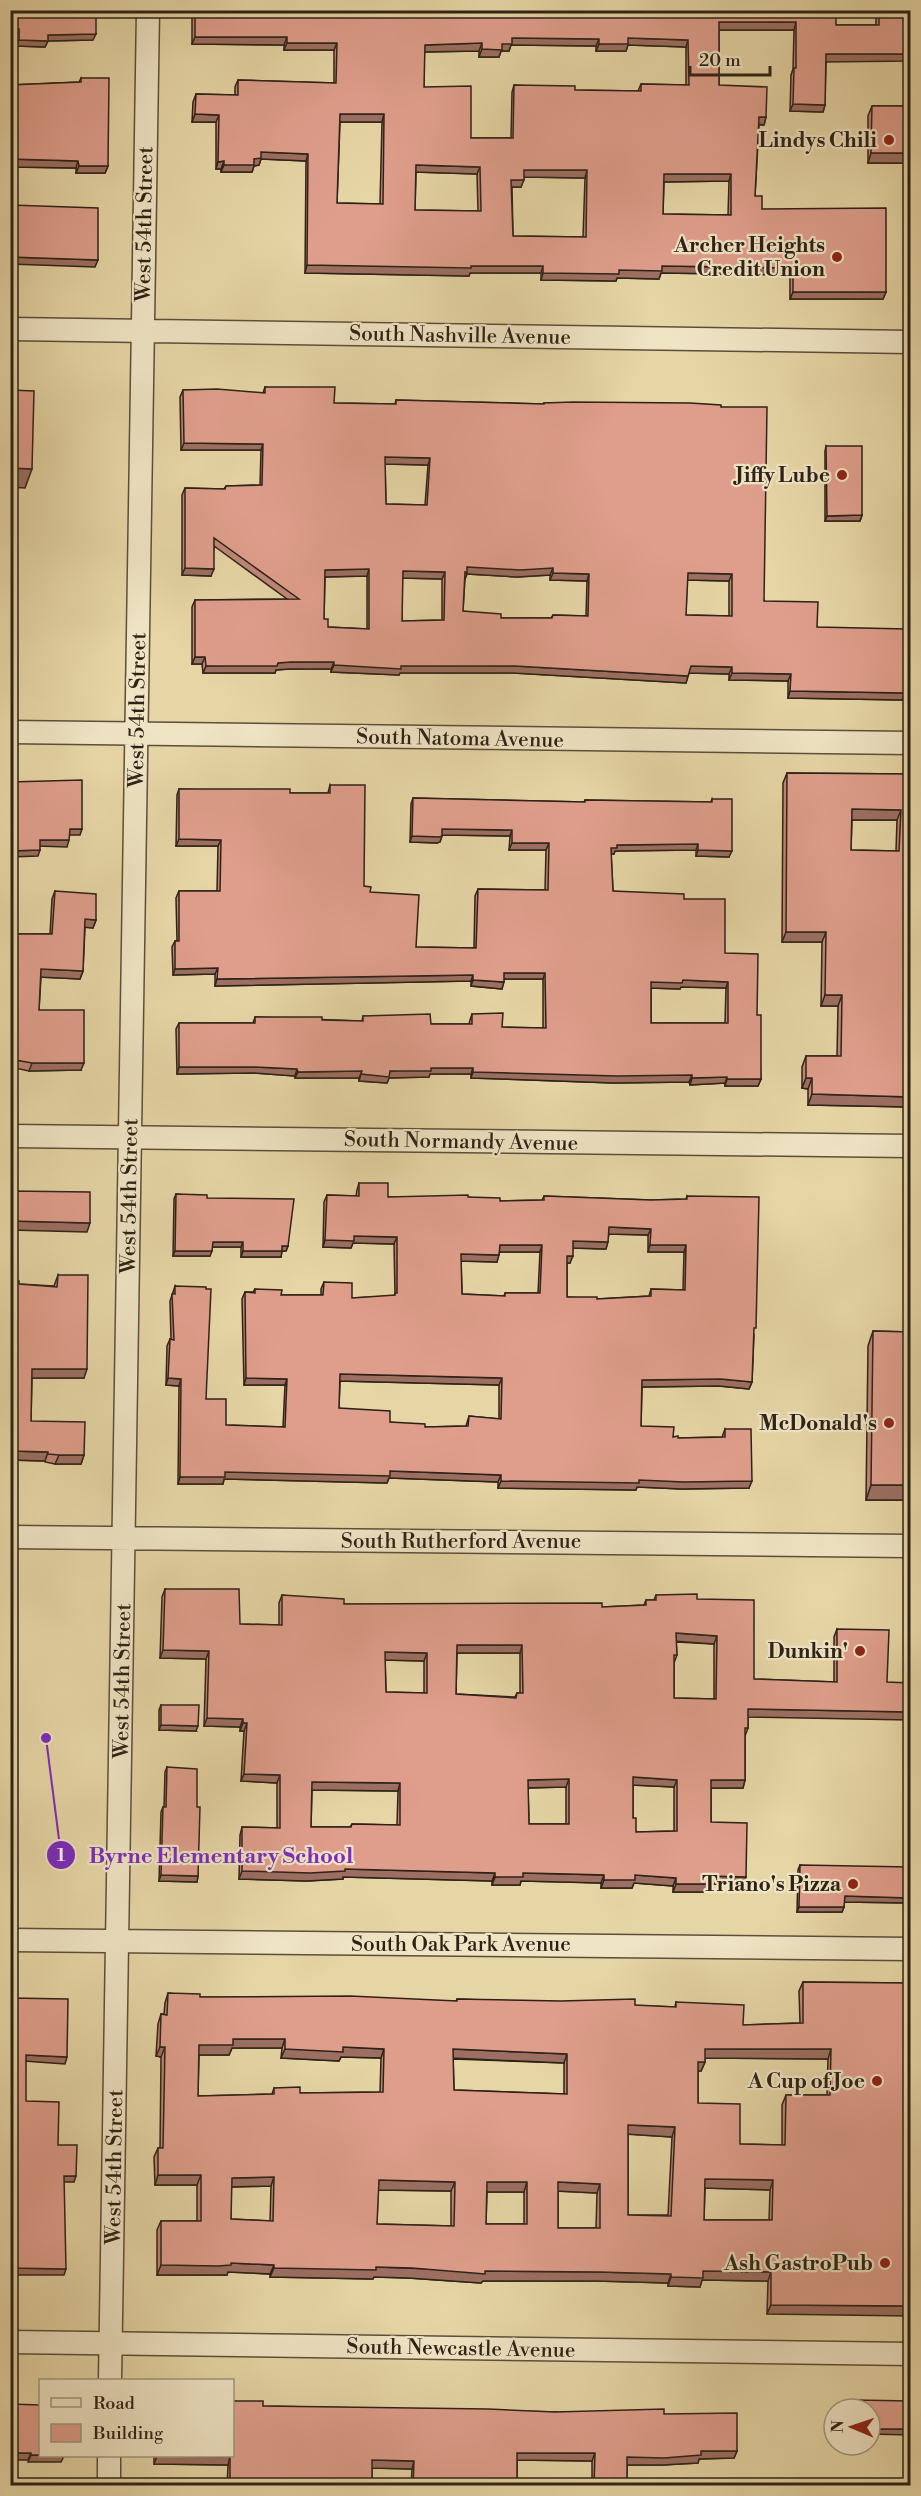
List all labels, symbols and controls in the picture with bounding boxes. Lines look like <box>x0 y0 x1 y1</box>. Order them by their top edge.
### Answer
scale bar <box>690 39 770 77</box>
text: 20 m <box>699 49 741 72</box>
place label: Lindys Chili <box>759 128 877 154</box>
marker: Lindys Chili <box>882 133 896 147</box>
street label: West 54th Street <box>131 145 159 303</box>
place label: Archer Heights Credit Union <box>673 233 825 283</box>
marker: Archer Heights Credit Union <box>830 250 844 264</box>
street label: South Nashville Avenue <box>349 321 571 351</box>
place label: Jiffy Lube <box>733 463 830 489</box>
marker: Jiffy Lube <box>835 468 849 482</box>
street label: West 54th Street <box>124 631 152 789</box>
street label: South Natoma Avenue <box>356 724 564 754</box>
street label: West 54th Street <box>116 1117 144 1275</box>
street label: South Normandy Avenue <box>344 1127 578 1157</box>
place label: McDonald's <box>759 1411 877 1437</box>
marker: McDonald's <box>882 1416 896 1430</box>
street label: South Rutherford Avenue <box>341 1529 581 1555</box>
street label: West 54th Street <box>109 1602 137 1760</box>
place label: Dunkin' <box>768 1639 848 1665</box>
marker: Dunkin' <box>853 1644 867 1658</box>
callout: Byrne Elementary School <box>46 1835 365 1875</box>
text: Byrne Elementary School <box>89 1843 353 1870</box>
text: 1 <box>57 1844 66 1867</box>
place label: Triano's Pizza <box>702 1872 842 1898</box>
marker: Triano's Pizza <box>846 1877 860 1891</box>
street label: South Oak Park Avenue <box>351 1932 571 1958</box>
place label: A Cup of Joe <box>747 2069 865 2095</box>
marker: A Cup of Joe <box>870 2074 884 2088</box>
street label: West 54th Street <box>101 2088 129 2246</box>
place label: Ash GastroPub <box>723 2251 873 2277</box>
marker: Ash GastroPub <box>878 2256 892 2270</box>
street label: South Newcastle Avenue <box>346 2334 576 2364</box>
legend <box>39 2379 234 2457</box>
text: Road <box>93 2392 136 2415</box>
north arrow <box>822 2397 882 2457</box>
text: N <box>828 2419 848 2433</box>
text: Building <box>92 2422 164 2445</box>

